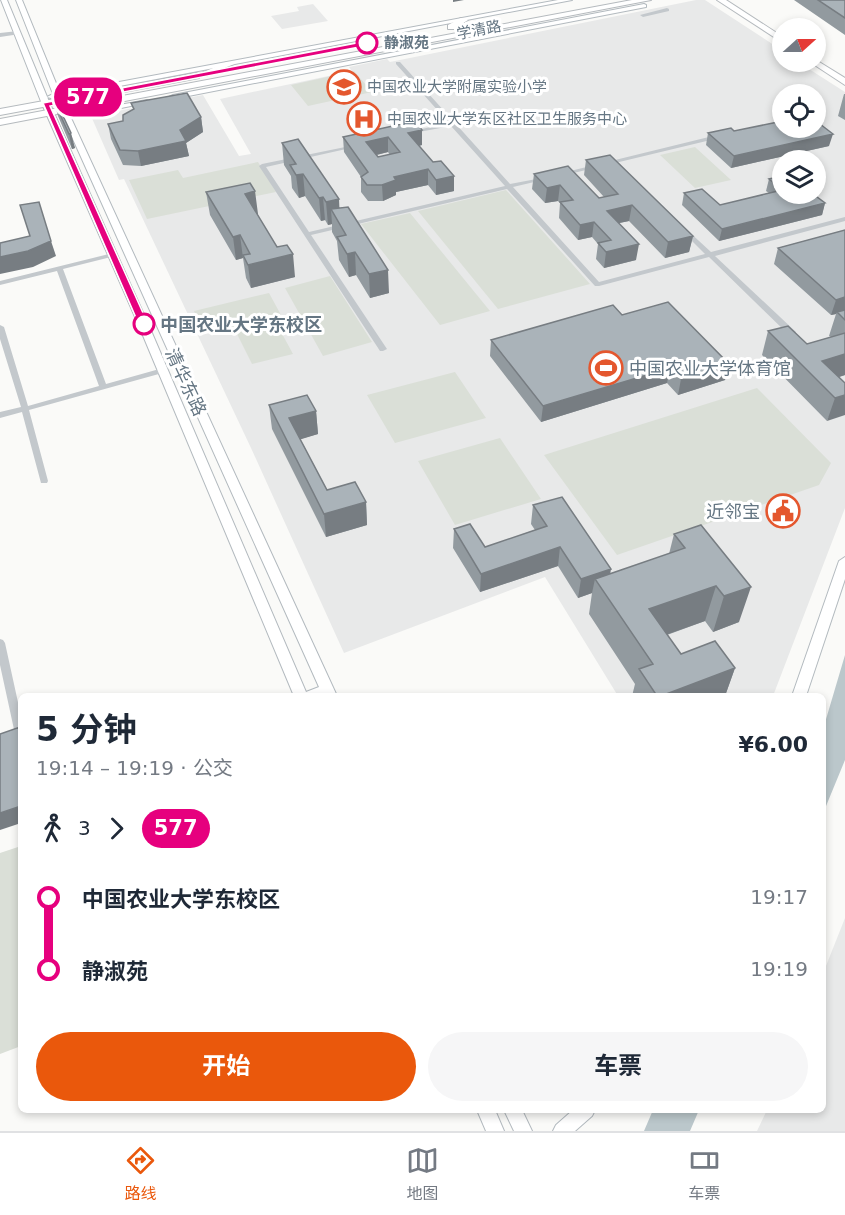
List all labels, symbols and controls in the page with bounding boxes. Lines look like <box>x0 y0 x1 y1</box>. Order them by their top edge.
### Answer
street label: 学清路 <box>455 17 503 43</box>
north arrow <box>772 18 826 72</box>
map controls <box>772 18 826 204</box>
marker: 静淑苑 <box>356 32 378 54</box>
place label: 静淑苑 <box>384 34 429 52</box>
school or university icon: 中国农业大学附属实验小学 <box>326 69 362 105</box>
line badge: 577 <box>54 78 122 116</box>
place label: 中国农业大学附属实验小学 <box>367 78 547 96</box>
button: locate <box>772 84 826 138</box>
text: 577 <box>66 85 110 109</box>
hospital icon: 中国农业大学东区社区卫生服务中心 <box>346 101 382 137</box>
place label: 中国农业大学东区社区卫生服务中心 <box>387 110 627 128</box>
button: layers <box>772 150 826 204</box>
marker: 中国农业大学东校区 <box>133 313 155 335</box>
place label: 中国农业大学东校区 <box>160 314 322 335</box>
street label: 清华东路 <box>161 345 211 419</box>
sports icon: 中国农业大学体育馆 <box>588 350 624 386</box>
place label: 中国农业大学体育馆 <box>629 358 791 379</box>
public building icon: 近邻宝 <box>765 493 801 529</box>
place label: 近邻宝 <box>706 501 760 522</box>
text: 5 分钟 <box>36 710 136 749</box>
text: ¥6.00 <box>738 732 808 757</box>
text: 19:14 – 19:19 · 公交 <box>36 756 233 780</box>
icon: walk <box>36 812 69 845</box>
icon: forward <box>100 812 133 845</box>
text: 3 <box>78 816 91 840</box>
text: 577 <box>154 816 198 840</box>
text: 19:17 <box>750 885 808 909</box>
text: 中国农业大学东校区 <box>82 887 280 912</box>
text: 19:19 <box>750 957 808 981</box>
text: 静淑苑 <box>82 959 148 984</box>
button: 开始 <box>36 1032 416 1101</box>
button: 车票 <box>428 1032 808 1101</box>
tab: 路线 <box>124 1144 157 1204</box>
tab: 地图 <box>406 1144 439 1204</box>
tab: 车票 <box>688 1144 721 1204</box>

